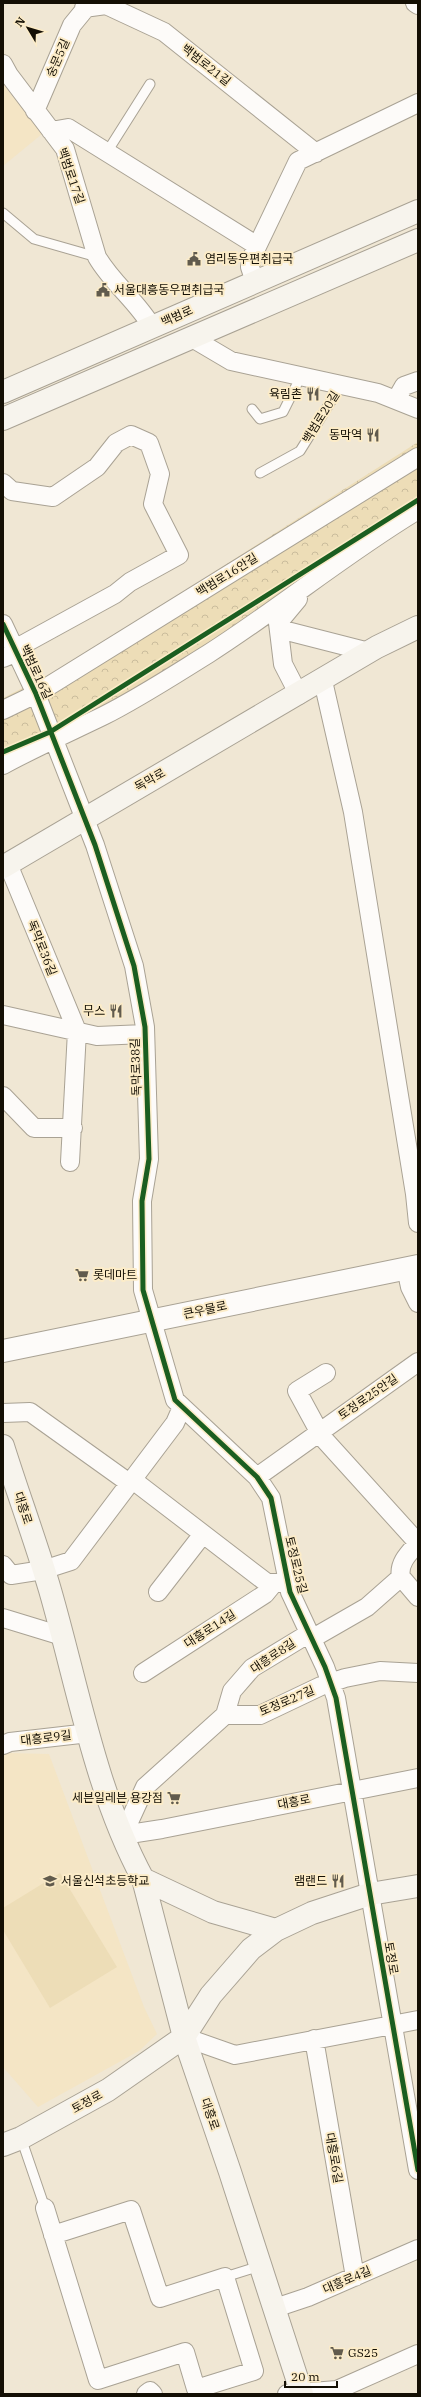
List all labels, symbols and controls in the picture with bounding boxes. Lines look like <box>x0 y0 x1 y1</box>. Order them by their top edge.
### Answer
north arrow <box>8 8 48 48</box>
text: N <box>12 14 28 30</box>
street label: 숭문5길 <box>42 36 73 79</box>
street label: 백범로21길 <box>179 41 234 89</box>
street label: 백범로17길 <box>55 146 88 206</box>
public building icon: 염리동우편취급국 <box>186 251 202 267</box>
place label: 염리동우편취급국 <box>205 251 293 266</box>
public building icon: 서울대흥동우편취급국 <box>95 282 111 298</box>
place label: 서울대흥동우편취급국 <box>114 282 224 297</box>
street label: 백범로 <box>159 302 195 329</box>
place label: 육림촌 <box>269 386 302 401</box>
restaurant icon: 육림촌 <box>305 386 321 402</box>
street label: 백범로20길 <box>299 388 342 446</box>
place label: 동막역 <box>329 427 362 442</box>
restaurant icon: 동막역 <box>365 427 381 443</box>
street label: 백범로16안길 <box>193 550 260 599</box>
street label: 백범로16길 <box>17 642 56 701</box>
street label: 독막로 <box>132 765 168 794</box>
street label: 독막로36길 <box>25 918 60 978</box>
place label: 무스 <box>83 1003 105 1018</box>
restaurant icon: 무스 <box>108 1003 124 1019</box>
street label: 독막로38길 <box>127 1037 144 1097</box>
supermarket icon: 롯데마트 <box>74 1267 90 1283</box>
place label: 롯데마트 <box>93 1267 137 1282</box>
street label: 큰우물로 <box>182 1298 228 1321</box>
street label: 토정로25안길 <box>335 1370 401 1423</box>
street label: 대흥로 <box>11 1490 36 1526</box>
street label: 토정로25길 <box>282 1535 311 1595</box>
street label: 대흥로14길 <box>181 1606 238 1651</box>
street label: 대흥로8길 <box>247 1635 298 1676</box>
street label: 토정로27길 <box>257 1682 317 1719</box>
street label: 대흥로9길 <box>20 1727 72 1748</box>
place label: 세븐일레븐 용강점 <box>72 1790 163 1805</box>
supermarket icon: 세븐일레븐 용강점 <box>166 1790 182 1806</box>
street label: 대흥로 <box>276 1791 312 1812</box>
school or university icon: 서울신석초등학교 <box>42 1873 58 1889</box>
place label: 서울신석초등학교 <box>61 1873 149 1888</box>
place label: 램랜드 <box>294 1873 327 1888</box>
restaurant icon: 램랜드 <box>330 1873 346 1889</box>
street label: 토정로 <box>381 1940 402 1976</box>
street label: 토정로 <box>69 2087 105 2116</box>
street label: 대흥로 <box>198 2096 223 2132</box>
street label: 대흥로6길 <box>323 2131 346 2185</box>
street label: 대흥로4길 <box>320 2263 373 2296</box>
supermarket icon: GS25 <box>329 2345 345 2361</box>
place label: GS25 <box>348 2345 378 2360</box>
scale bar <box>285 2363 337 2389</box>
text: 20 m <box>291 2369 320 2384</box>

